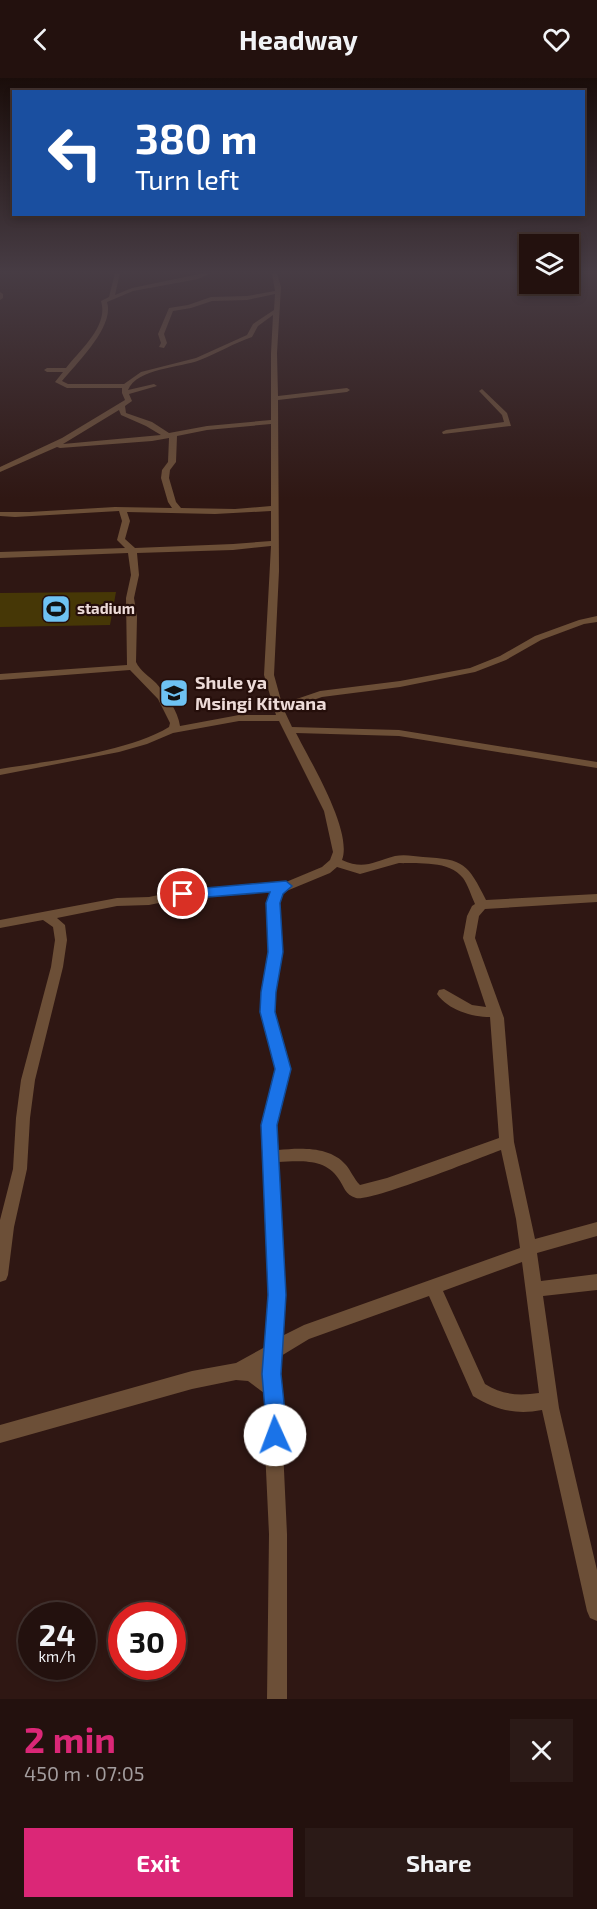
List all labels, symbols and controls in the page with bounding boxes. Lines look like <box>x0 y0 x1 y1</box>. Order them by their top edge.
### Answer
icon: back <box>24 23 57 56</box>
text: Headway <box>239 23 358 55</box>
icon: heart <box>540 23 573 56</box>
text: 380 m <box>135 112 258 162</box>
icon: left <box>36 114 114 192</box>
text: Turn left <box>135 163 239 195</box>
map controls <box>519 234 579 294</box>
button: layers <box>519 234 579 294</box>
sports icon: stadium <box>40 593 72 625</box>
place label: stadium <box>77 599 135 617</box>
place label: Shule ya Msingi Kitwana <box>195 671 326 714</box>
school or university icon: Shule ya Msingi Kitwana <box>158 677 190 709</box>
pin <box>157 868 208 919</box>
icon: arrive <box>166 877 199 910</box>
position arrow <box>243 1403 307 1467</box>
speed limit sign: 30 <box>108 1602 186 1680</box>
text: 24 <box>39 1616 75 1652</box>
text: km/h <box>38 1647 76 1665</box>
text: 2 min <box>24 1717 116 1760</box>
button: close <box>510 1719 573 1782</box>
text: 450 m · 07:05 <box>24 1761 145 1785</box>
button: Exit <box>24 1828 293 1897</box>
button: Share <box>305 1828 573 1897</box>

